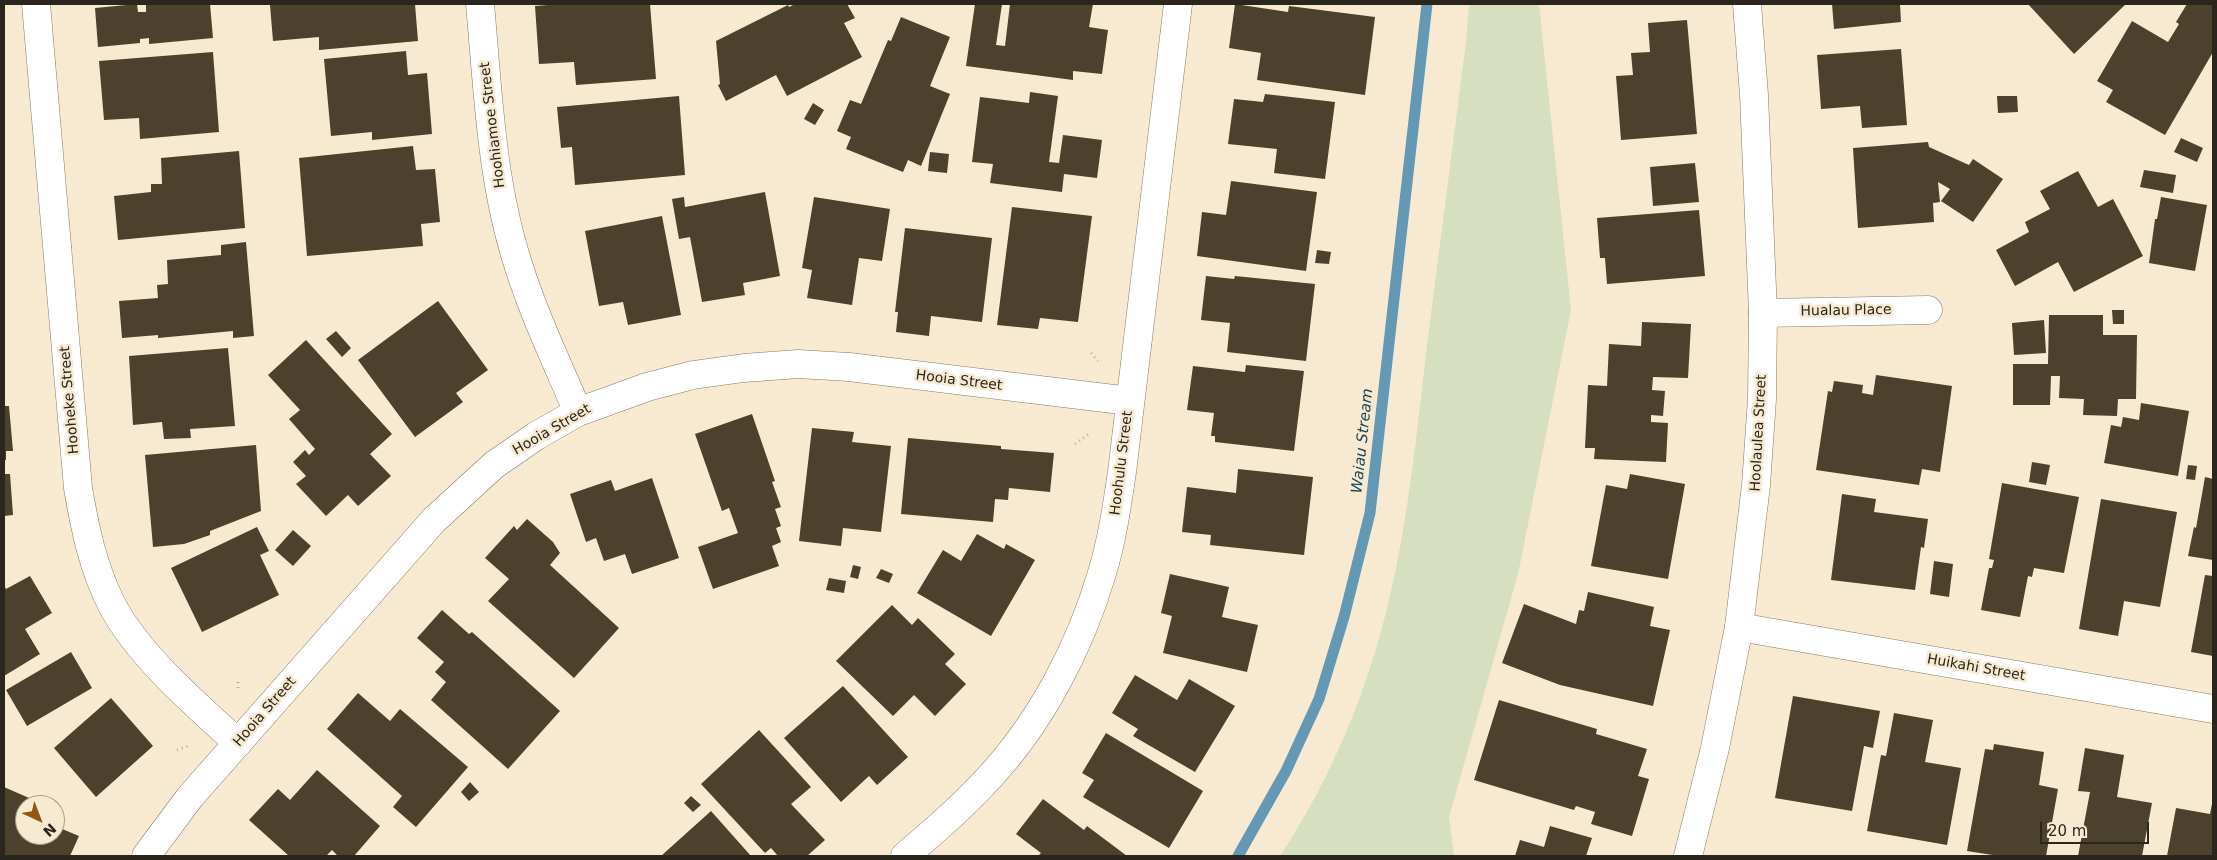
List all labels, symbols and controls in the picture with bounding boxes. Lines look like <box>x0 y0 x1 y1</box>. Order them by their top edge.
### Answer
street label: Hoohiamoe Street <box>477 61 509 189</box>
street label: Hualau Place <box>1800 302 1892 320</box>
street label: Hooheke Street <box>57 345 83 455</box>
street label: Hooia Street <box>915 367 1003 395</box>
street label: Hoolaulea Street <box>1748 374 1770 492</box>
water label: Waiau Stream <box>1349 388 1377 494</box>
street label: Hooia Street <box>510 401 594 459</box>
street label: Hoohulu Street <box>1107 410 1137 516</box>
street label: Huikahi Street <box>1926 651 2026 685</box>
street label: Hooia Street <box>230 674 300 750</box>
north arrow <box>15 795 65 845</box>
scale bar <box>2042 812 2151 844</box>
text: N <box>40 820 59 840</box>
text: 20 m <box>2048 822 2086 840</box>

